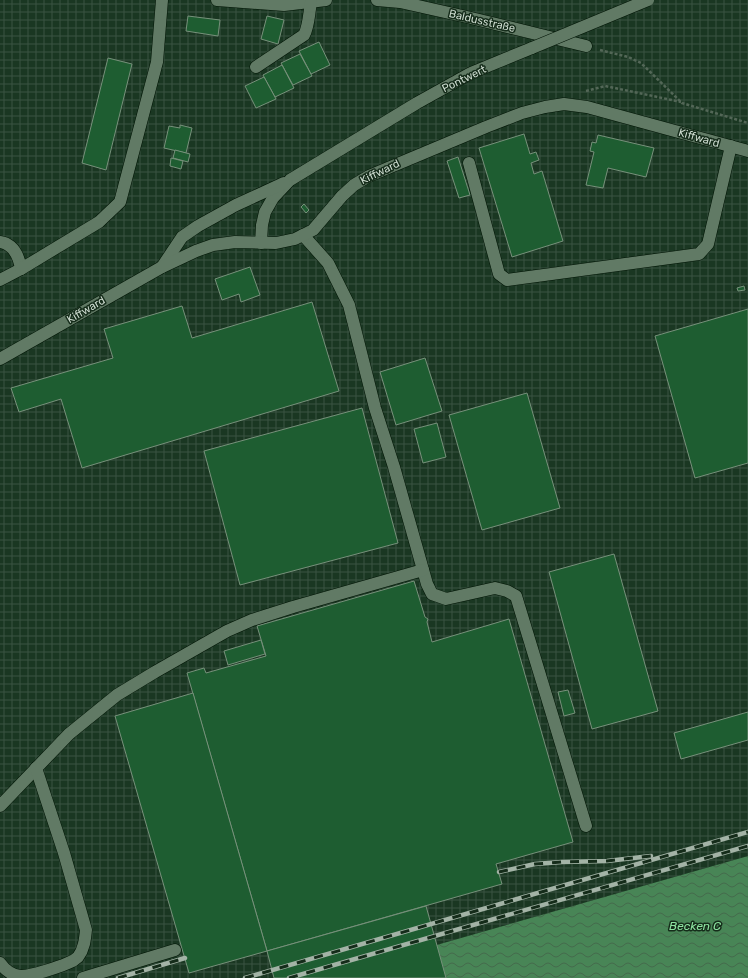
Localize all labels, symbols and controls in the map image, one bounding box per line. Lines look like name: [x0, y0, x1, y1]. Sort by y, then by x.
street label: Baldusstraße: [448, 7, 516, 35]
street label: Pontwert: [440, 62, 489, 95]
street label: Kiffward: [677, 126, 721, 150]
street label: Kiffward: [358, 157, 402, 187]
street label: Kiffward: [64, 294, 108, 326]
water label: Becken C: [669, 919, 722, 933]

